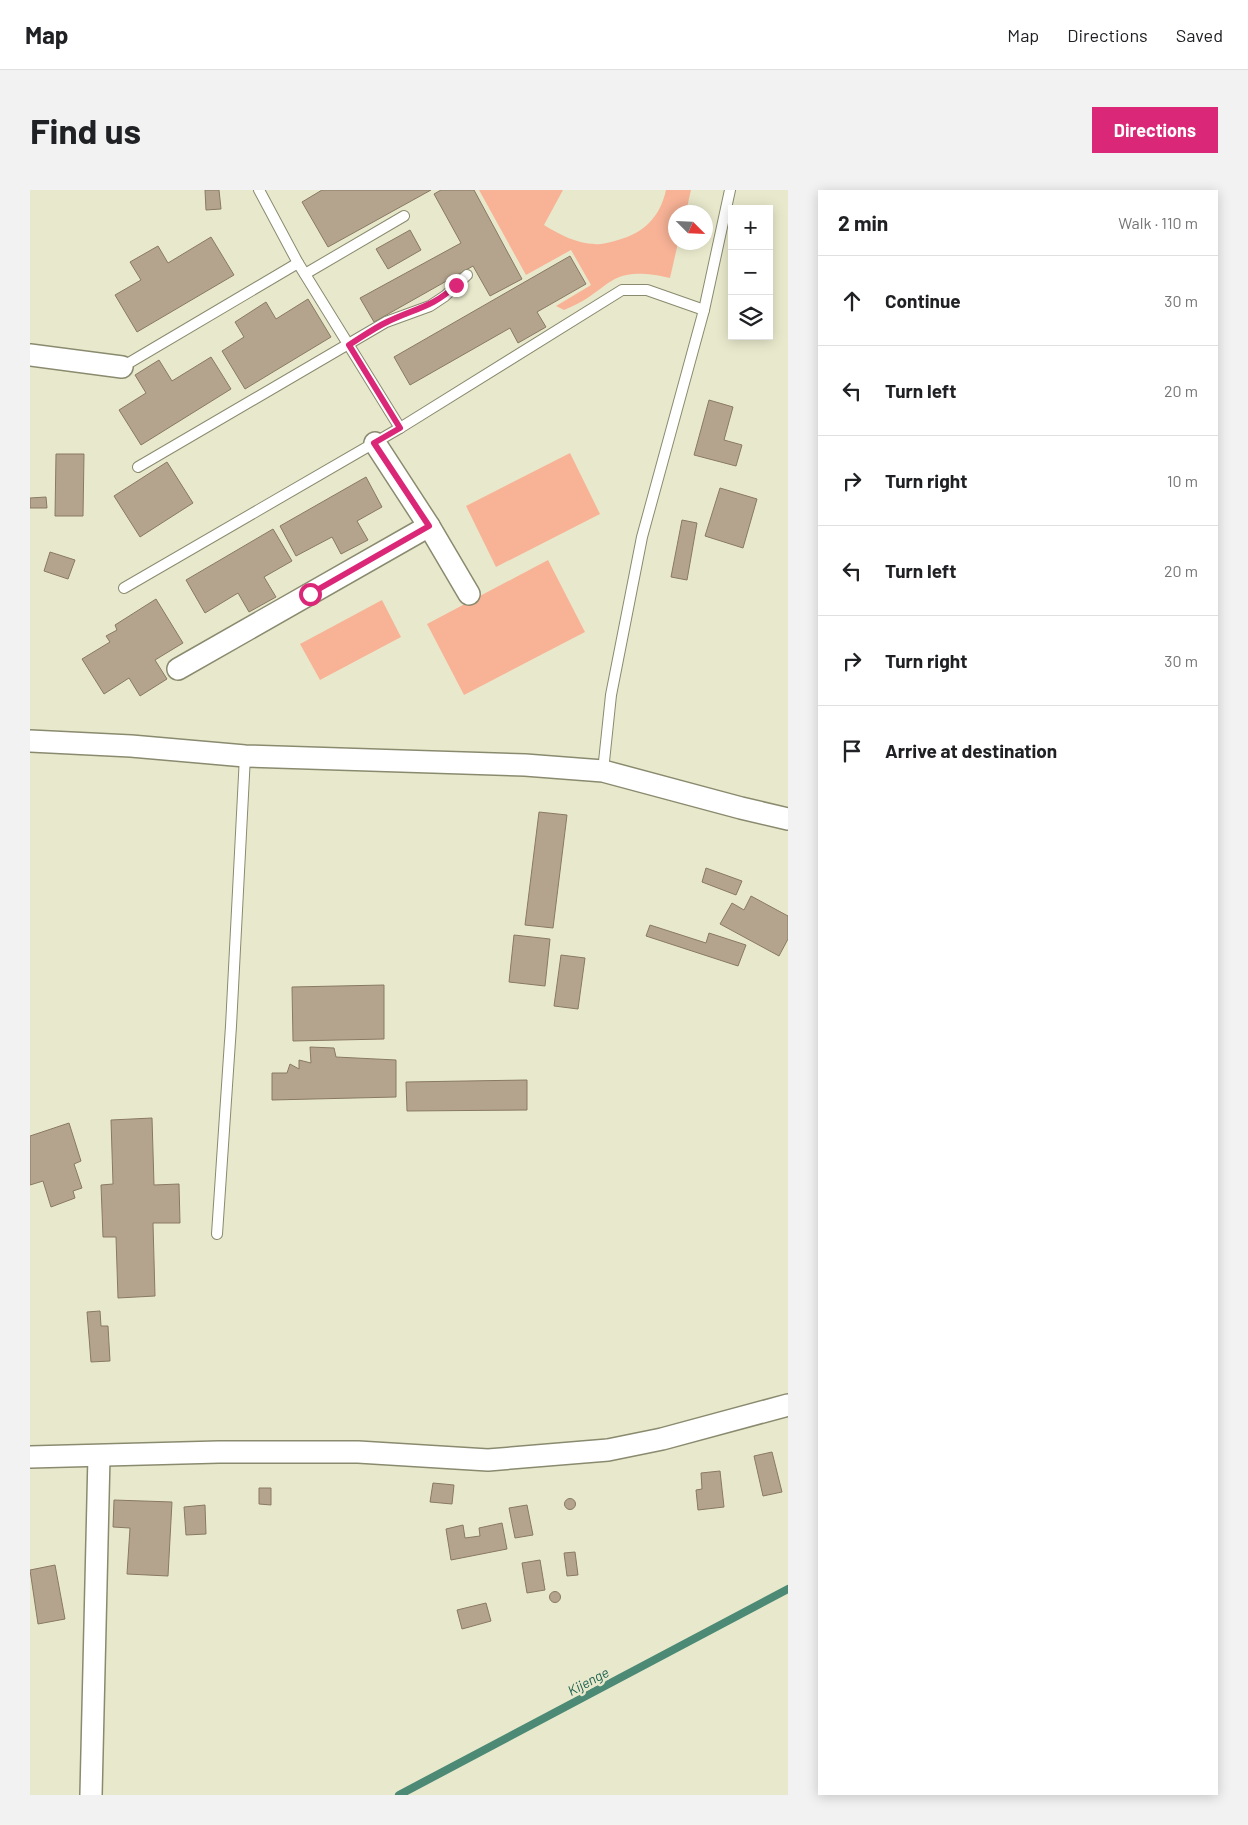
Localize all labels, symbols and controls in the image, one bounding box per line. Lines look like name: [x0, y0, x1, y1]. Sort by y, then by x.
text: Map: [25, 20, 68, 49]
text: Map: [1007, 24, 1039, 46]
text: Directions: [1067, 24, 1148, 46]
text: Saved: [1176, 24, 1223, 46]
button: Directions: [1092, 107, 1218, 153]
text: Find us: [30, 109, 141, 151]
north arrow: [668, 205, 713, 250]
map controls: [728, 205, 773, 340]
button: +: [728, 205, 773, 250]
text: 2 min: [838, 210, 888, 235]
text: Walk · 110 m: [1118, 213, 1198, 232]
button: −: [728, 250, 773, 295]
route end: [445, 274, 468, 297]
icon: ahead: [838, 287, 866, 315]
text: Continue: [885, 289, 961, 312]
text: 30 m: [1164, 291, 1198, 310]
button: layers: [728, 295, 773, 340]
icon: left: [838, 377, 866, 405]
text: Turn left: [885, 379, 956, 402]
text: 20 m: [1164, 381, 1198, 400]
icon: right: [838, 467, 866, 495]
text: Turn right: [885, 469, 967, 492]
text: 10 m: [1167, 471, 1198, 490]
icon: left: [838, 557, 866, 585]
text: Turn left: [885, 559, 956, 582]
text: 20 m: [1164, 561, 1198, 580]
route start: [299, 583, 322, 606]
icon: right: [838, 647, 866, 675]
text: Turn right: [885, 649, 967, 672]
text: 30 m: [1164, 651, 1198, 670]
icon: arrive: [838, 737, 866, 765]
text: Arrive at destination: [885, 739, 1057, 762]
water label: Kijenge: [565, 1663, 611, 1699]

